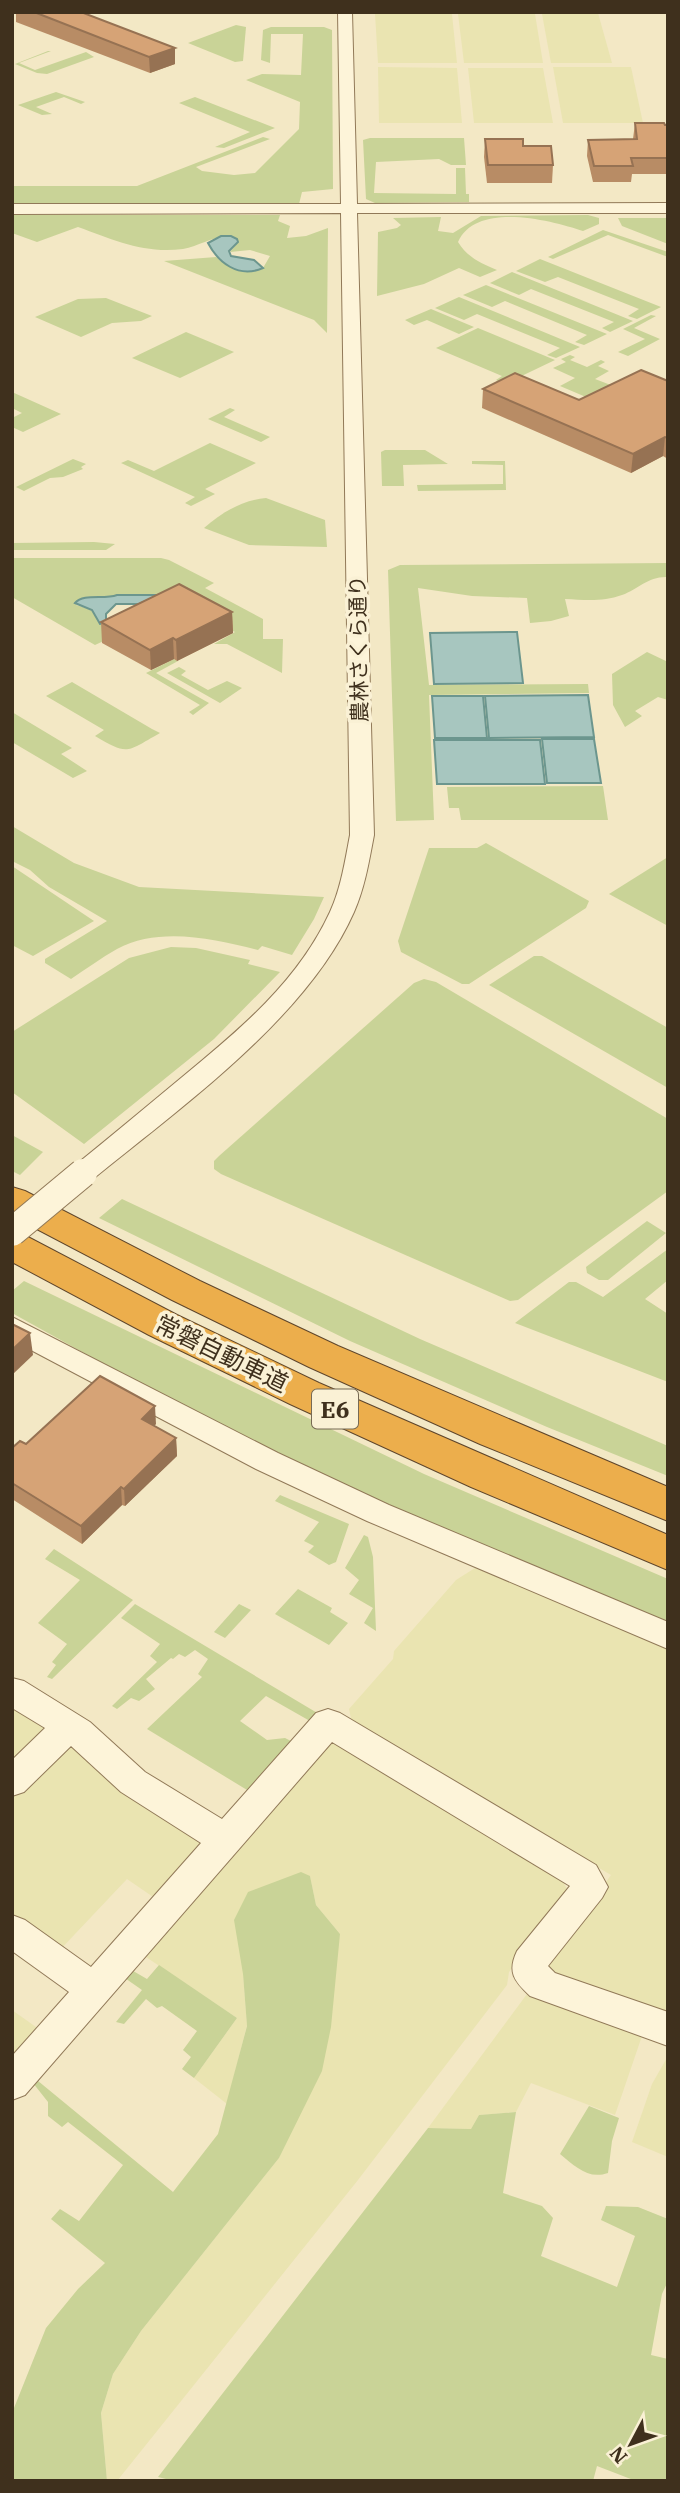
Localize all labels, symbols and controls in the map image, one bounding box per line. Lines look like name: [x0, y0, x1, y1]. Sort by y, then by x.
street label: 農林さくら通り: [343, 575, 373, 723]
street label: 常磐自動車道: [150, 1307, 294, 1399]
road number: E6: [312, 1390, 358, 1428]
north arrow: [596, 2409, 666, 2479]
text: N: [604, 2442, 632, 2469]

